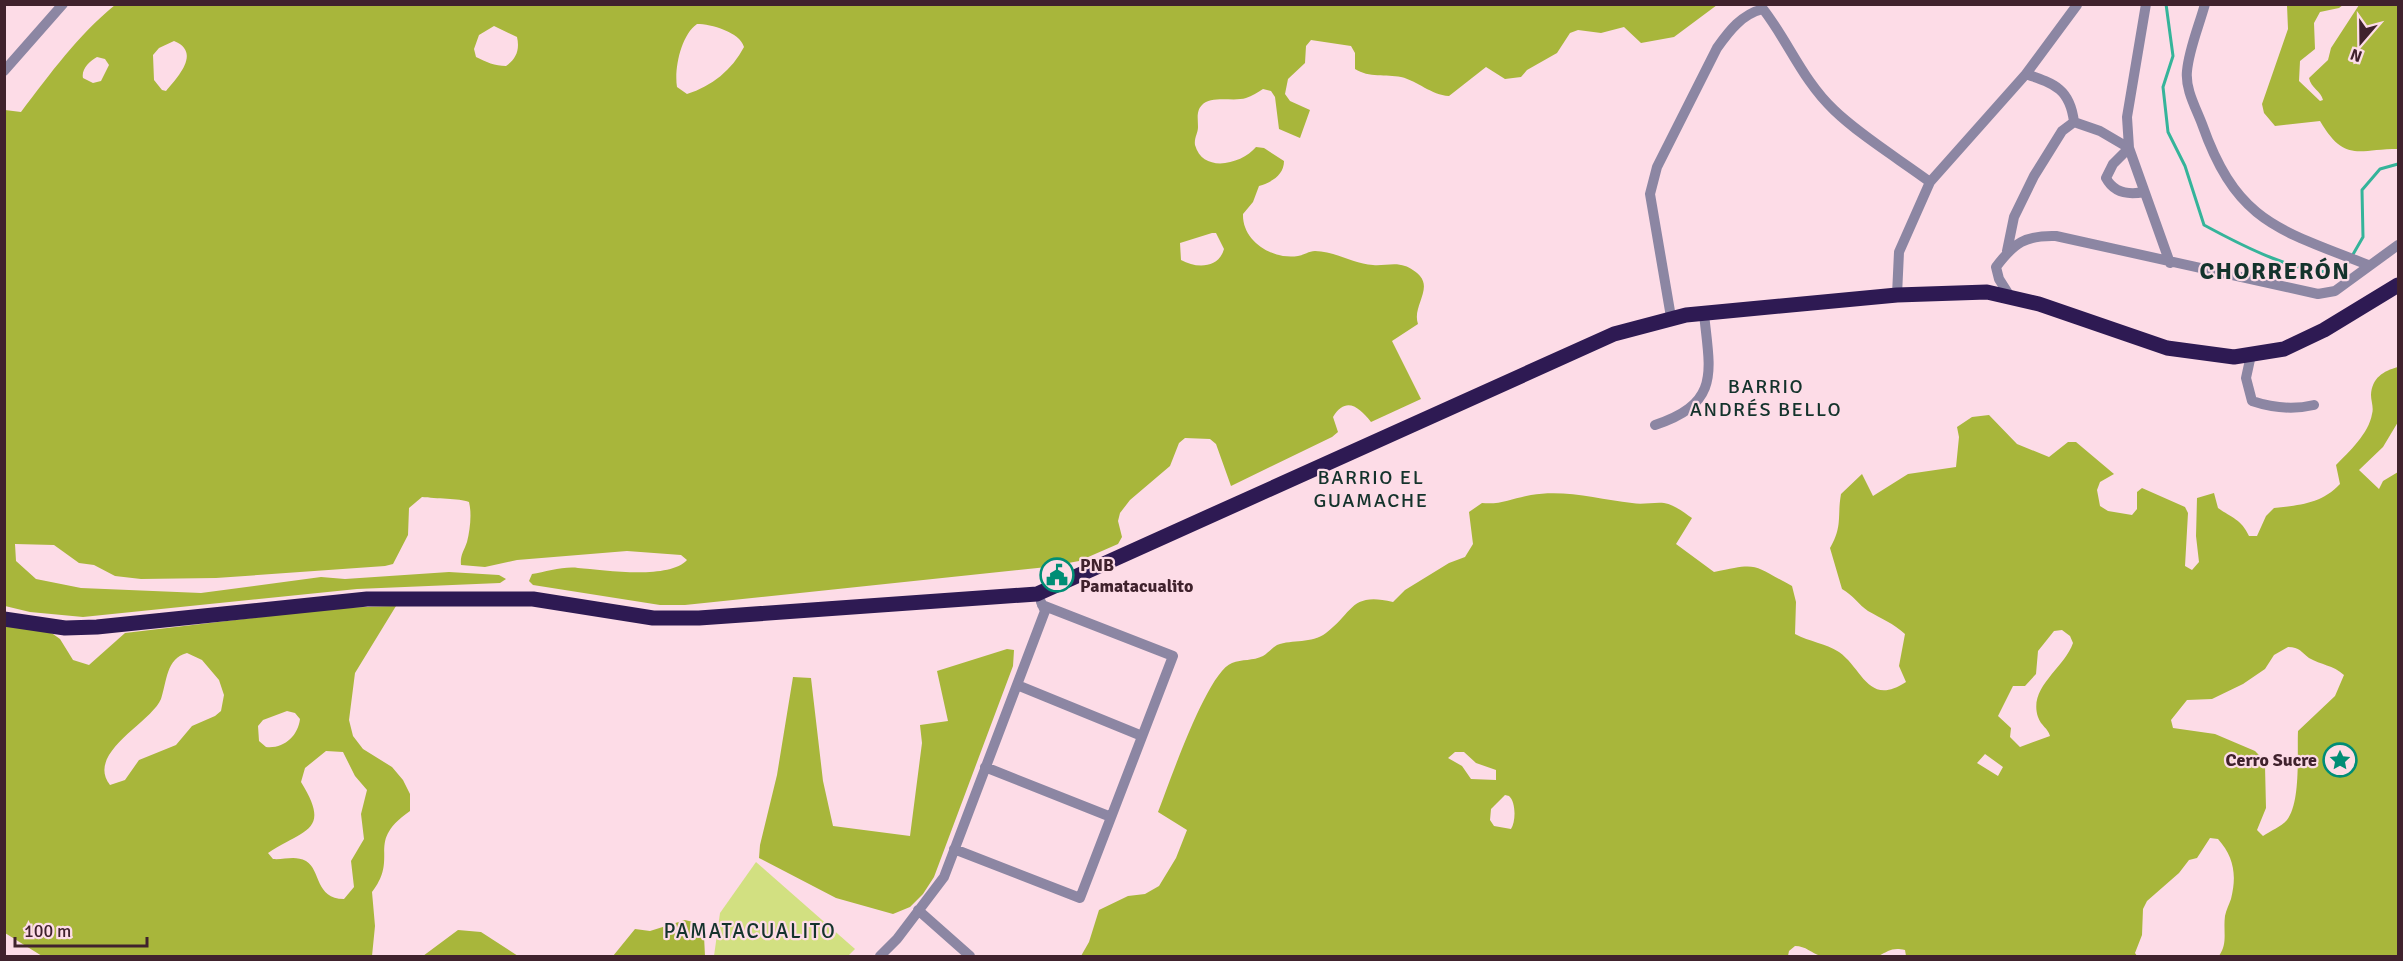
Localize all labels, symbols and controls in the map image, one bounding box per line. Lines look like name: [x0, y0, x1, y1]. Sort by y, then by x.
north arrow: [2331, 12, 2391, 72]
text: N: [2348, 44, 2365, 66]
district label: CHORRERÓN: [2200, 256, 2351, 286]
district label: BARRIO ANDRÉS BELLO: [1690, 374, 1842, 422]
district label: BARRIO EL GUAMACHE: [1313, 465, 1429, 513]
place label: PNB Pamatacualito: [1080, 554, 1193, 597]
public building icon: PNB Pamatacualito: [1039, 557, 1075, 593]
place icon: Cerro Sucre: [2322, 742, 2358, 778]
place label: Cerro Sucre: [2226, 749, 2317, 771]
scale bar: [15, 910, 147, 948]
district label: PAMATACUALITO: [664, 918, 836, 944]
text: 100 m: [24, 920, 71, 942]

